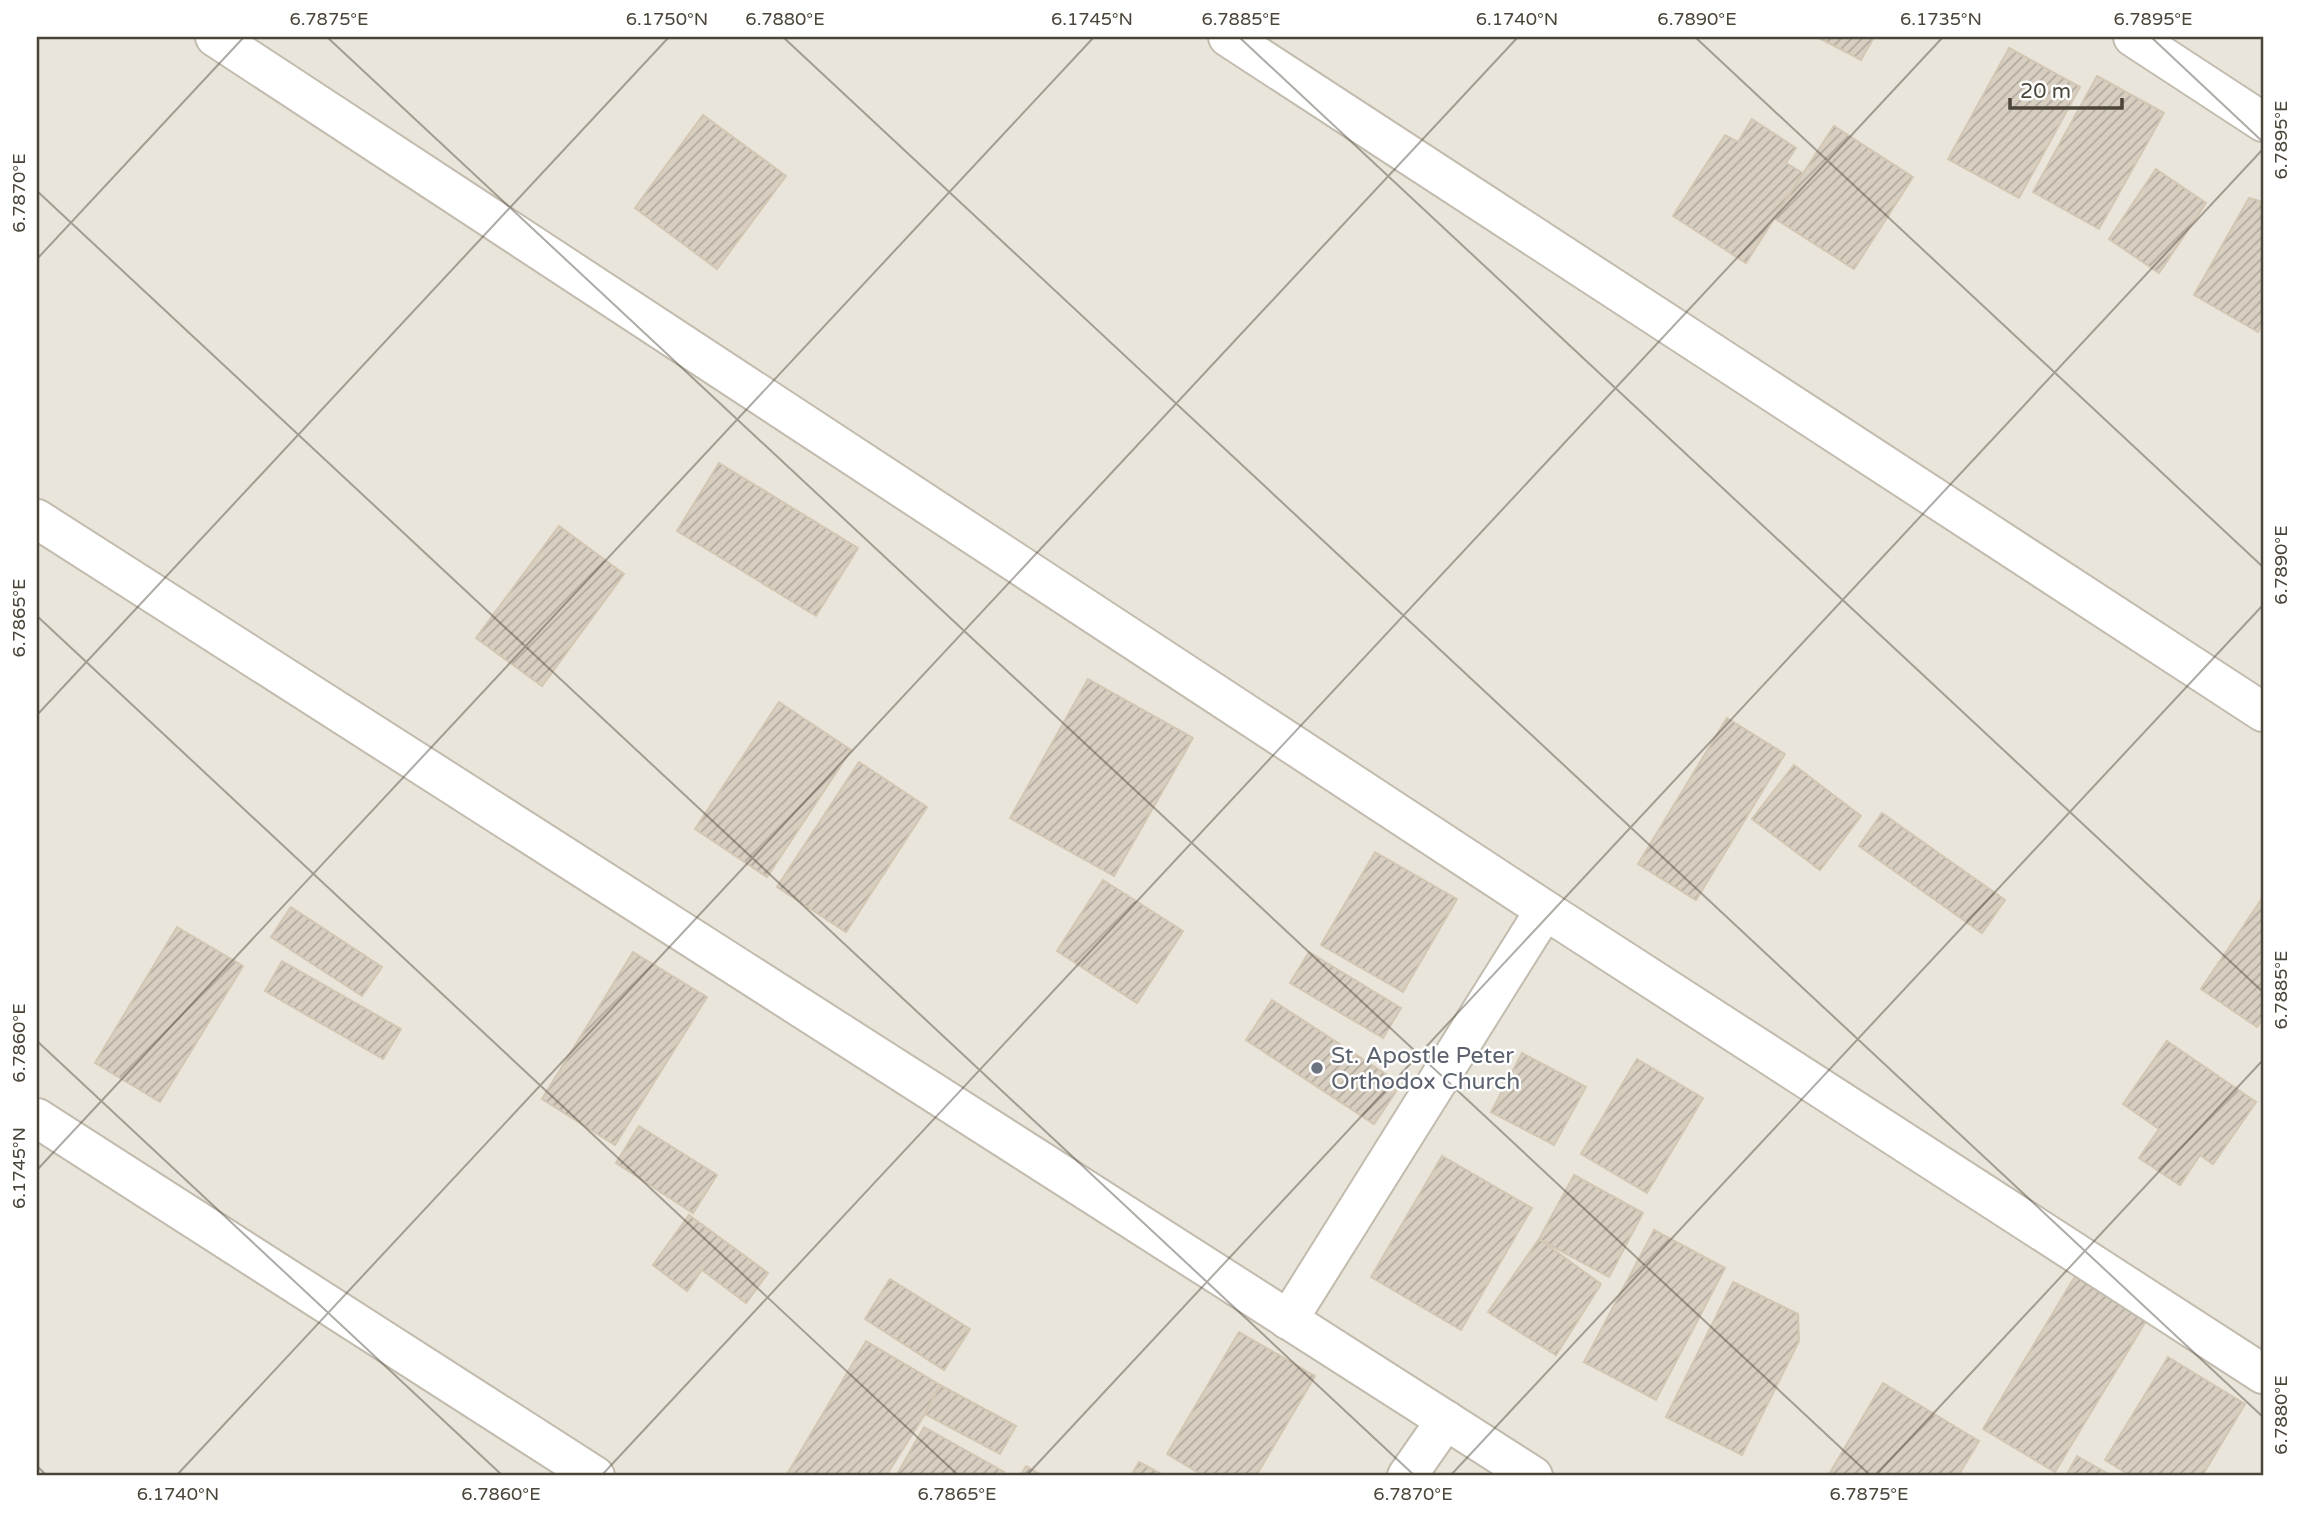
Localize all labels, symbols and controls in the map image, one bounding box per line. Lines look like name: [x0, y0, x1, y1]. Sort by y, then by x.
text: 6.7875°E: [290, 8, 368, 30]
text: 6.1750°N: [626, 8, 708, 30]
text: 6.7880°E: [745, 8, 825, 30]
text: 6.1745°N: [1051, 8, 1133, 30]
text: 6.7885°E: [1202, 8, 1280, 30]
text: 6.1740°N: [1476, 8, 1558, 30]
text: 6.7890°E: [1657, 8, 1737, 30]
text: 6.1735°N: [1900, 8, 1982, 30]
text: 6.7895°E: [2114, 8, 2192, 30]
scale bar: [2010, 66, 2122, 110]
text: 20 m: [2020, 79, 2071, 104]
text: 6.7895°E: [2270, 101, 2292, 179]
text: 6.7870°E: [8, 153, 30, 233]
text: 6.7890°E: [2270, 525, 2292, 605]
text: 6.7865°E: [8, 579, 30, 657]
text: 6.7885°E: [2270, 951, 2292, 1029]
text: 6.7860°E: [8, 1003, 30, 1083]
place label: St. Apostle Peter Orthodox Church: [1331, 1042, 1520, 1096]
marker: St. Apostle Peter Orthodox Church: [1309, 1060, 1325, 1076]
text: 6.1745°N: [8, 1127, 30, 1209]
text: 6.7880°E: [2270, 1375, 2292, 1455]
text: 6.1740°N: [137, 1483, 219, 1505]
text: 6.7860°E: [461, 1483, 541, 1505]
text: 6.7865°E: [918, 1483, 996, 1505]
text: 6.7870°E: [1373, 1483, 1453, 1505]
text: 6.7875°E: [1830, 1483, 1908, 1505]

